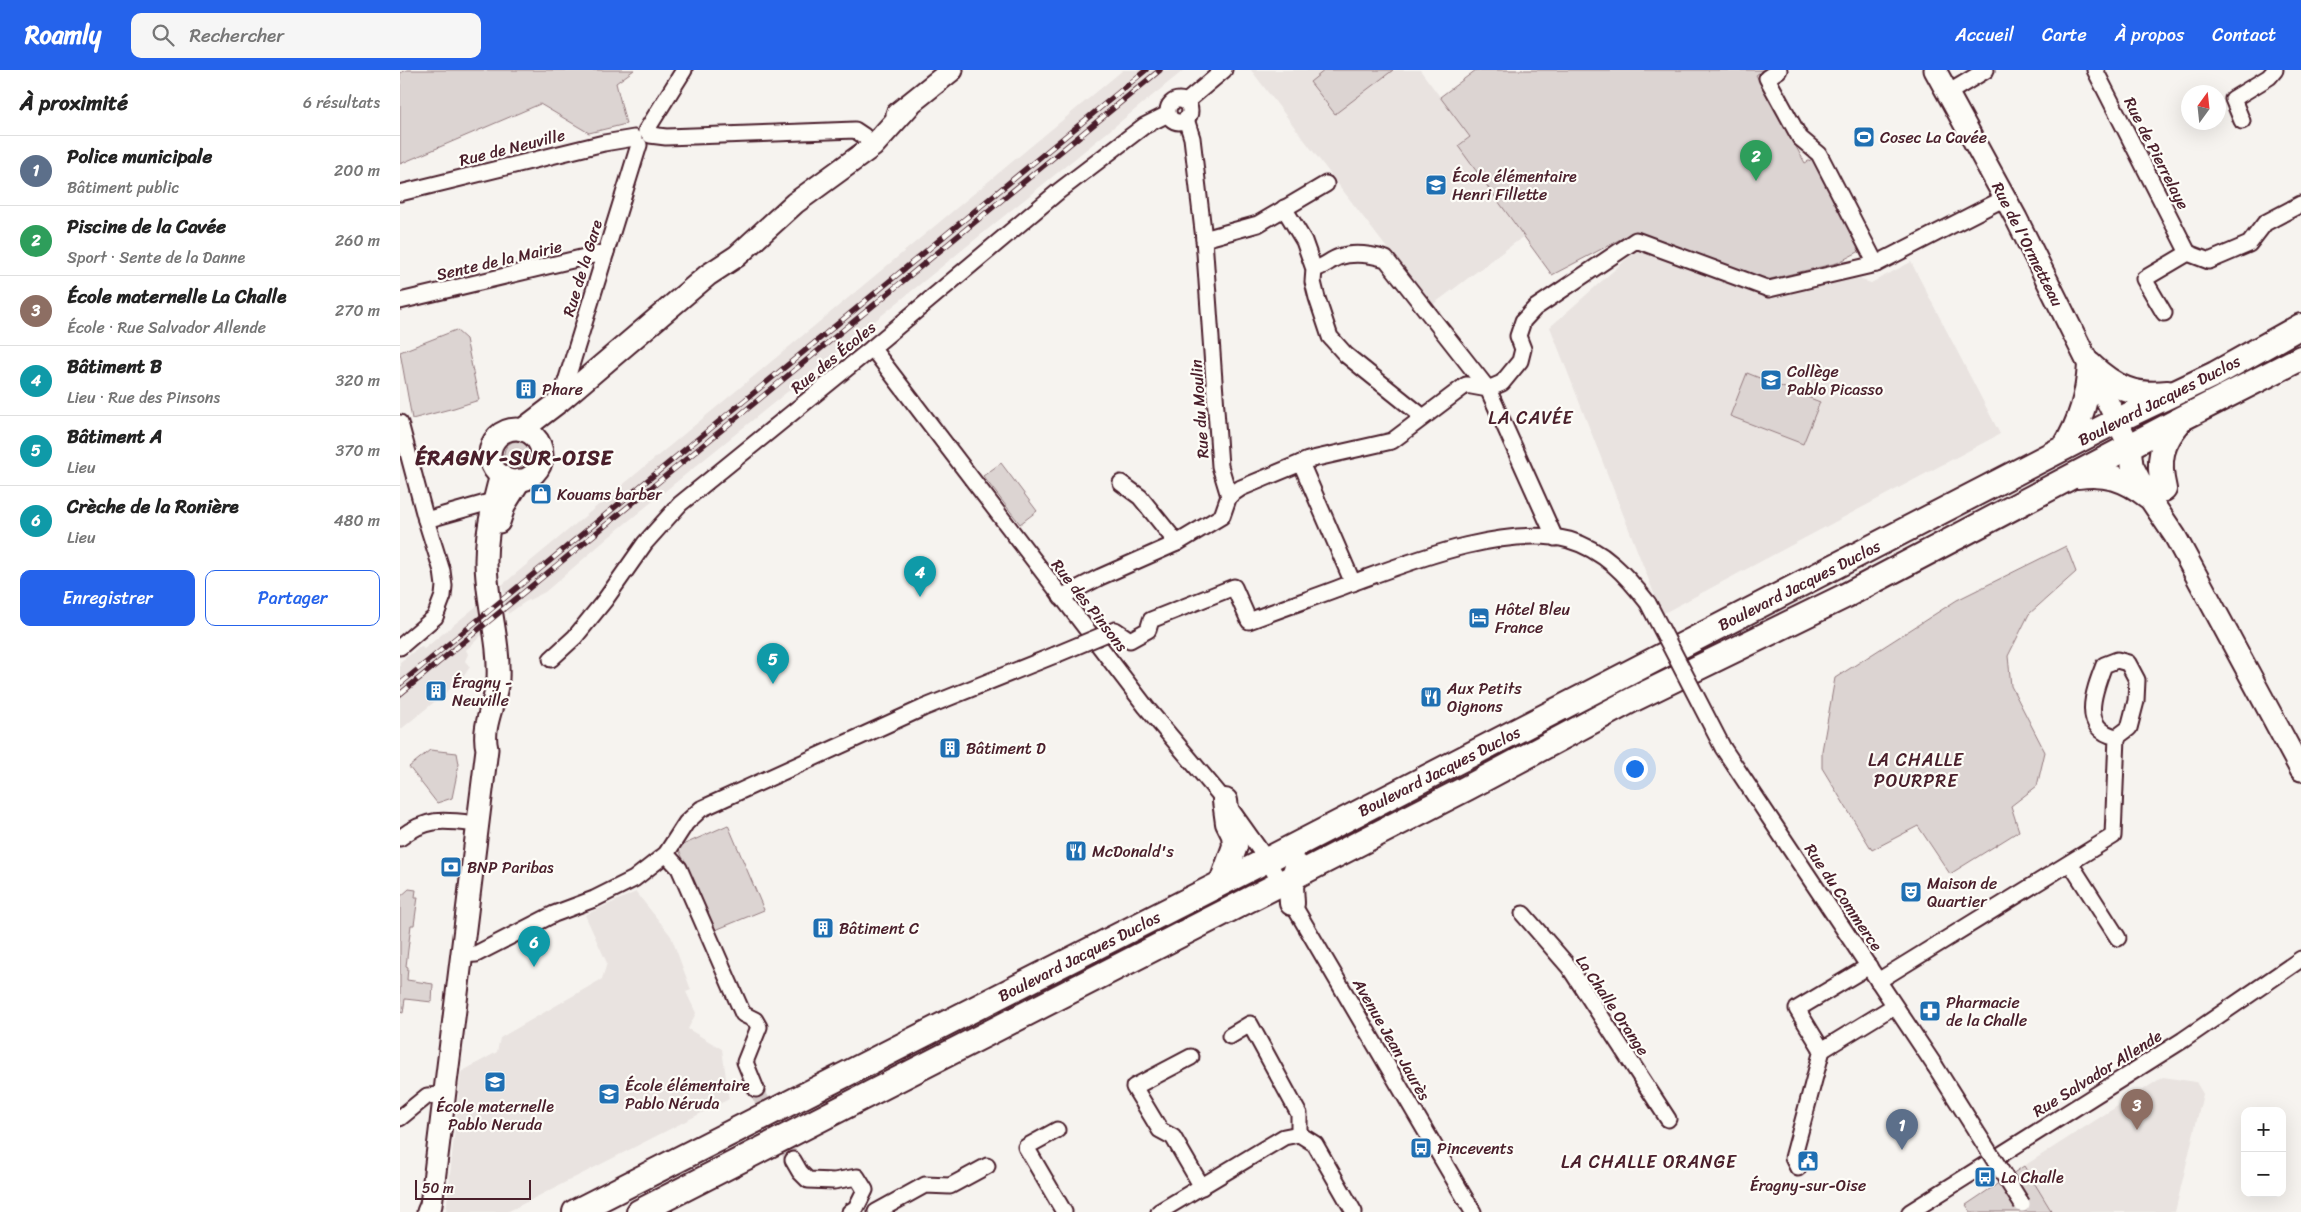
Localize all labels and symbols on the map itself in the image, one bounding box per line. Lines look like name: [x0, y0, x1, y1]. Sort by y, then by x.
north arrow: [2181, 85, 2226, 130]
street label: Rue de Pierrelaye: [2116, 92, 2197, 215]
street label: Rue de Neuville: [456, 120, 568, 175]
place label: Cosec La Cavée: [1880, 123, 1987, 152]
sports icon: Cosec La Cavée: [1852, 125, 1876, 149]
pin: 2: [1740, 140, 1772, 181]
place label: École élémentaire Henri Fillette: [1452, 162, 1577, 209]
school or university icon: École élémentaire Henri Fillette: [1424, 173, 1448, 197]
street label: Rue de l'Ormetteau: [1984, 177, 2072, 312]
street label: Rue de la Gare: [554, 216, 611, 320]
street label: Sente de la Mairie: [433, 232, 565, 289]
street label: Rue des Écoles: [784, 313, 883, 401]
street label: Boulevard Jacques Duclos: [2073, 347, 2246, 454]
place label: Collège Pablo Picasso: [1787, 357, 1883, 404]
street label: Rue du Moulin: [1182, 358, 1217, 459]
school or university icon: Collège Pablo Picasso: [1759, 368, 1783, 392]
place label: Phare: [542, 375, 583, 404]
building icon: Phare: [514, 377, 538, 401]
district label: LA CAVÉE: [1488, 402, 1574, 434]
district label: ÉRAGNY-SUR-OISE: [415, 439, 615, 477]
place label: Kouams barber: [557, 480, 663, 509]
shop icon: Kouams barber: [529, 482, 553, 506]
street label: Boulevard Jacques Duclos: [1713, 532, 1886, 639]
street label: Rue des Pinsons: [1044, 552, 1136, 659]
pin: 4: [904, 556, 936, 597]
place label: Hôtel Bleu France: [1495, 595, 1570, 642]
hotel icon: Hôtel Bleu France: [1467, 606, 1491, 630]
pin: 5: [757, 643, 789, 684]
place label: Éragny - Neuville: [452, 668, 512, 715]
place label: Aux Petits Oignons: [1446, 674, 1522, 721]
building icon: Éragny - Neuville: [424, 679, 448, 703]
restaurant icon: Aux Petits Oignons: [1419, 685, 1443, 709]
street label: Boulevard Jacques Duclos: [1353, 718, 1526, 825]
place label: Bâtiment D: [966, 734, 1046, 763]
building icon: Bâtiment D: [938, 736, 962, 760]
district label: LA CHALLE POURPRE: [1868, 744, 1964, 797]
your location: [1622, 756, 1648, 782]
place label: McDonald's: [1092, 837, 1174, 866]
street label: Rue du Commerce: [1797, 837, 1891, 957]
restaurant icon: McDonald's: [1064, 839, 1088, 863]
place label: BNP Paribas: [467, 853, 554, 882]
bank icon: BNP Paribas: [439, 855, 463, 879]
place label: Maison de Quartier: [1927, 869, 1997, 916]
theatre icon: Maison de Quartier: [1899, 880, 1923, 904]
street label: Boulevard Jacques Duclos: [993, 903, 1166, 1010]
place label: Bâtiment C: [839, 914, 919, 943]
building icon: Bâtiment C: [811, 916, 835, 940]
pin: 6: [518, 926, 550, 967]
street label: La Challe Orange: [1568, 949, 1657, 1062]
street label: Avenue Jean Jaurès: [1344, 972, 1439, 1106]
place label: Pharmacie de la Challe: [1946, 988, 2027, 1035]
pharmacy icon: Pharmacie de la Challe: [1918, 999, 1942, 1023]
street label: Rue Salvador Allende: [2027, 1022, 2168, 1125]
school or university icon: École maternelle Pablo Neruda: [483, 1070, 507, 1094]
place label: École élémentaire Pablo Néruda: [625, 1071, 750, 1118]
school or university icon: École élémentaire Pablo Néruda: [597, 1082, 621, 1106]
pin: 3: [2121, 1089, 2153, 1130]
place label: École maternelle Pablo Neruda: [436, 1092, 554, 1139]
pin: 1: [1886, 1109, 1918, 1150]
place label: Pincevents: [1437, 1134, 1514, 1163]
bus stop icon: Pincevents: [1409, 1136, 1433, 1160]
district label: LA CHALLE ORANGE: [1561, 1146, 1737, 1178]
public building icon: Éragny-sur-Oise: [1796, 1149, 1820, 1173]
place label: La Challe: [2001, 1163, 2064, 1192]
bus stop icon: La Challe: [1973, 1165, 1997, 1189]
place label: Éragny-sur-Oise: [1750, 1171, 1866, 1200]
scale bar: [415, 1177, 531, 1200]

